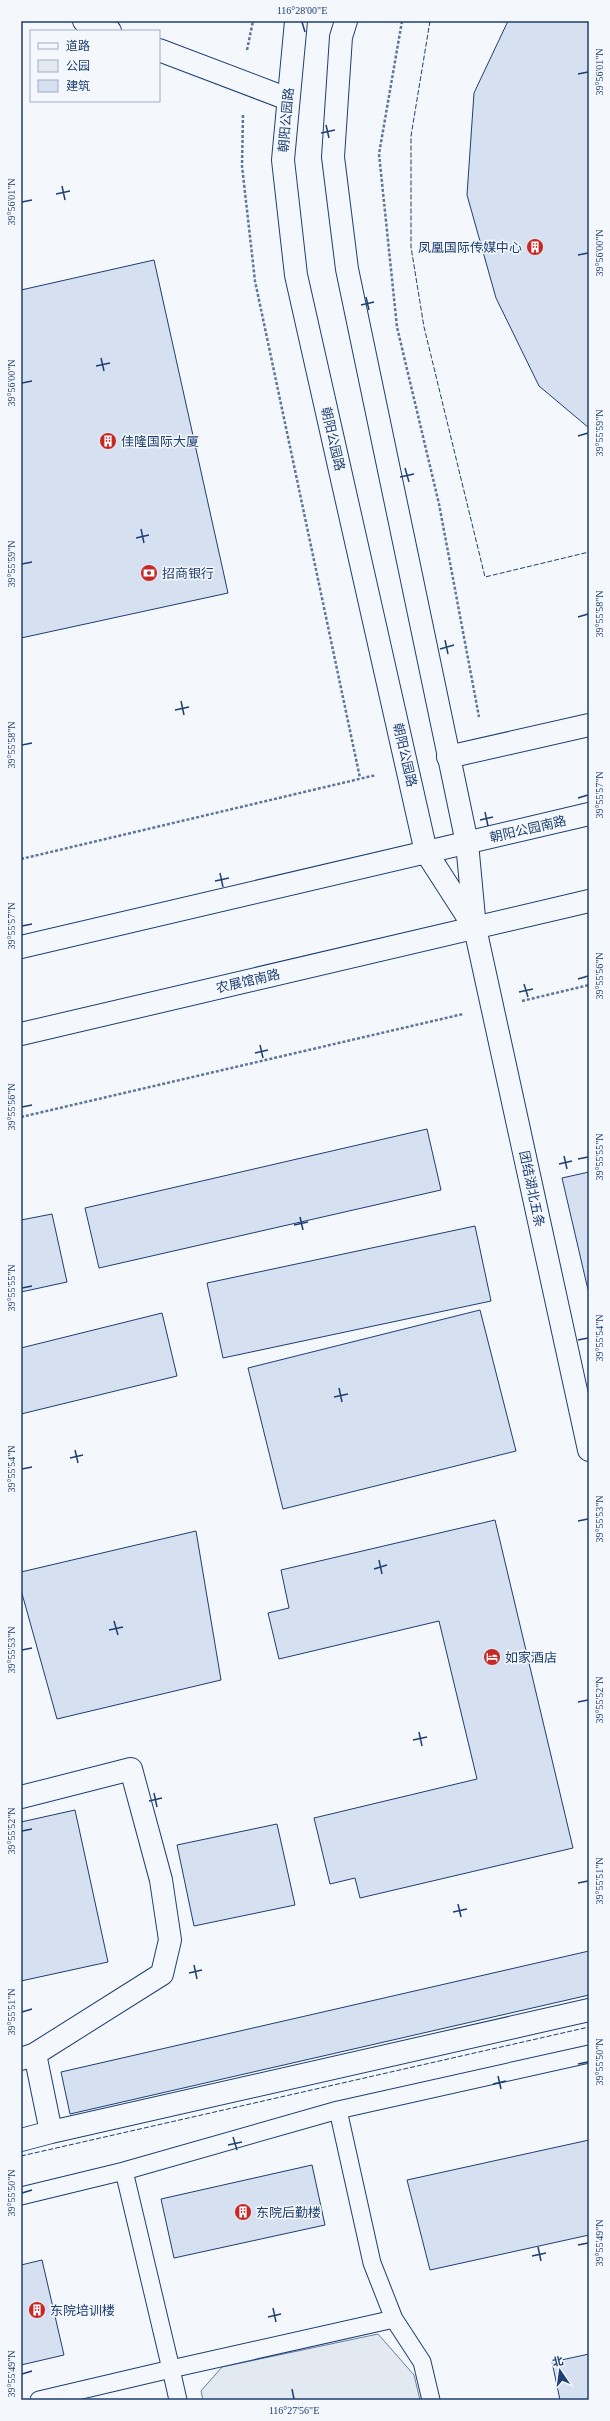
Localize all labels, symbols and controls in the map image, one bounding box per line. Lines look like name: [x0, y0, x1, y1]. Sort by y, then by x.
text: 116°28'00"E: [277, 5, 327, 16]
legend: [30, 30, 160, 102]
text: 道路: [66, 39, 90, 53]
text: 39°56'01"N: [594, 48, 605, 96]
text: 公园: [66, 59, 90, 73]
text: 建筑: [66, 79, 90, 93]
street label: 朝阳公园路: [276, 87, 296, 153]
text: 39°56'01"N: [6, 178, 17, 226]
text: 39°56'00"N: [594, 229, 605, 277]
building icon: 凤凰国际传媒中心: [525, 237, 545, 257]
place label: 凤凰国际传媒中心: [418, 240, 522, 255]
text: 39°56'00"N: [6, 359, 17, 407]
street label: 朝阳公园路: [318, 406, 348, 472]
text: 39°55'59"N: [594, 409, 605, 457]
building icon: 佳隆国际大厦: [98, 431, 118, 451]
place label: 佳隆国际大厦: [121, 434, 199, 449]
text: 39°55'59"N: [6, 540, 17, 588]
bank icon: 招商银行: [139, 563, 159, 583]
place label: 招商银行: [162, 566, 214, 581]
text: 39°55'58"N: [594, 590, 605, 638]
text: 39°55'58"N: [6, 721, 17, 769]
street label: 朝阳公园路: [390, 722, 420, 788]
text: 39°55'57"N: [594, 771, 605, 819]
street label: 朝阳公园南路: [488, 813, 568, 845]
text: 39°55'57"N: [6, 902, 17, 950]
text: 39°55'56"N: [594, 952, 605, 1000]
street label: 农展馆南路: [215, 966, 281, 996]
text: 39°55'56"N: [6, 1083, 17, 1131]
text: 39°55'55"N: [594, 1133, 605, 1181]
street label: 团结湖北五条: [517, 1149, 547, 1229]
text: 39°55'55"N: [6, 1264, 17, 1312]
text: 39°55'54"N: [594, 1314, 605, 1362]
text: 39°55'54"N: [6, 1445, 17, 1493]
text: 39°55'53"N: [594, 1495, 605, 1543]
text: 39°55'53"N: [6, 1626, 17, 1674]
hotel icon: 如家酒店: [482, 1647, 502, 1667]
place label: 如家酒店: [505, 1650, 557, 1665]
text: 39°55'52"N: [594, 1676, 605, 1724]
text: 39°55'52"N: [6, 1807, 17, 1855]
text: 39°55'51"N: [594, 1857, 605, 1905]
text: 39°55'51"N: [6, 1988, 17, 2036]
text: 39°55'50"N: [594, 2038, 605, 2086]
text: 39°55'50"N: [6, 2169, 17, 2217]
building icon: 东院后勤楼: [233, 2202, 253, 2222]
place label: 东院后勤楼: [256, 2205, 321, 2220]
text: 39°55'49"N: [594, 2219, 605, 2267]
building icon: 东院培训楼: [27, 2300, 47, 2320]
place label: 东院培训楼: [50, 2303, 115, 2318]
text: 39°55'49"N: [6, 2350, 17, 2398]
north arrow: [540, 2351, 580, 2391]
text: 北: [551, 2354, 564, 2368]
text: 116°27'56"E: [269, 2405, 319, 2416]

